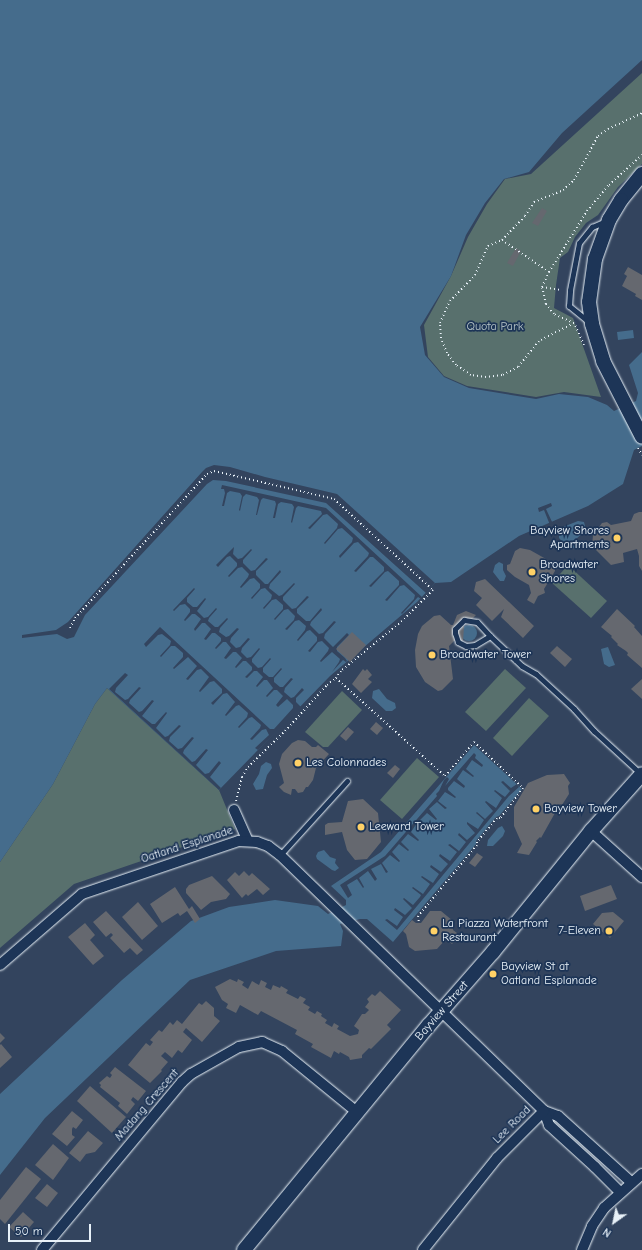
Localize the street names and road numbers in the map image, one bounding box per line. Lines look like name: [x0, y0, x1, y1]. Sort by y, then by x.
street label: Oatland Esplanade: [139, 823, 235, 867]
street label: Bayview Street: [412, 978, 472, 1044]
street label: Madang Crescent: [112, 1066, 182, 1144]
street label: Lee Road: [490, 1103, 534, 1147]

